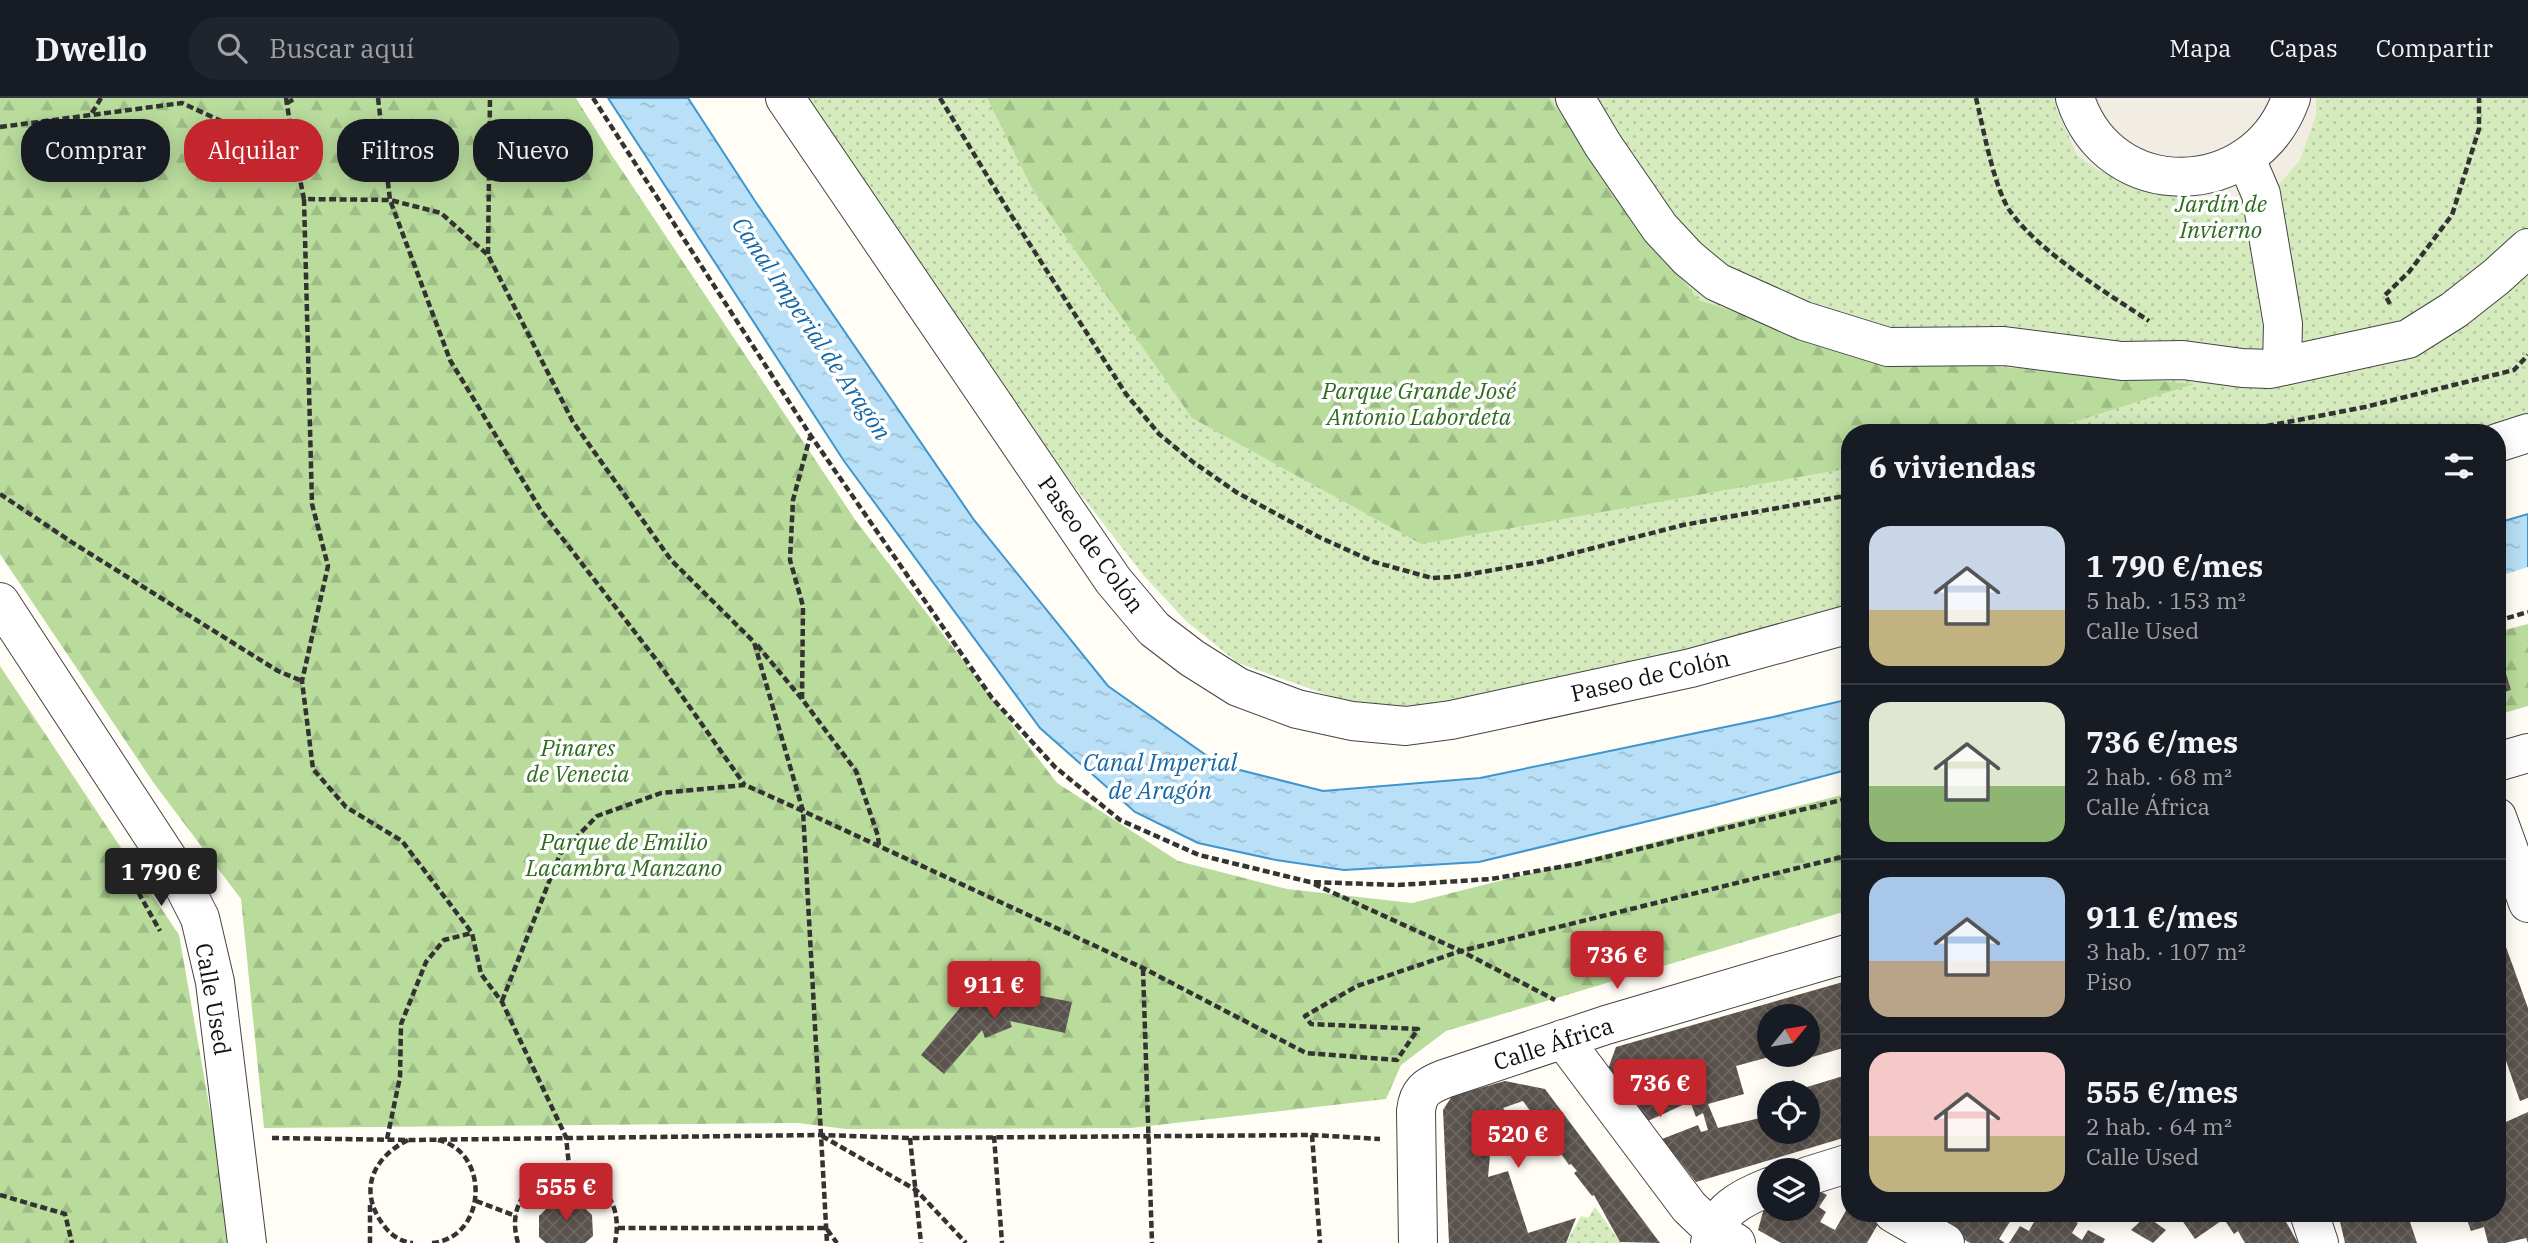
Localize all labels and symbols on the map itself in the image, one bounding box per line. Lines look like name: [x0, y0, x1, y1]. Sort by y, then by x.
park label: Jardín de Invierno: [2174, 188, 2267, 244]
water label: Canal Imperial de Aragón: [725, 210, 899, 446]
park label: Parque Grande José Antonio Labordeta: [1321, 375, 1517, 431]
street label: Paseo de Colón: [1032, 470, 1152, 618]
street label: Paseo de Colón: [1568, 642, 1732, 708]
park label: Pinares de Venecia: [526, 732, 630, 788]
water label: Canal Imperial de Aragón: [1083, 746, 1238, 806]
park label: Parque de Emilio Lacambra Manzano: [525, 826, 722, 882]
pin: 1 790 €: [96, 848, 226, 908]
pin: 736 €: [1568, 932, 1666, 991]
street label: Calle Used: [189, 941, 239, 1057]
pin: 911 €: [945, 962, 1043, 1021]
north arrow: [1757, 1004, 1820, 1068]
street label: Calle África: [1489, 1010, 1617, 1076]
pin: 736 €: [1611, 1060, 1709, 1119]
pin: 520 €: [1469, 1110, 1567, 1170]
pin: 555 €: [517, 1164, 615, 1223]

